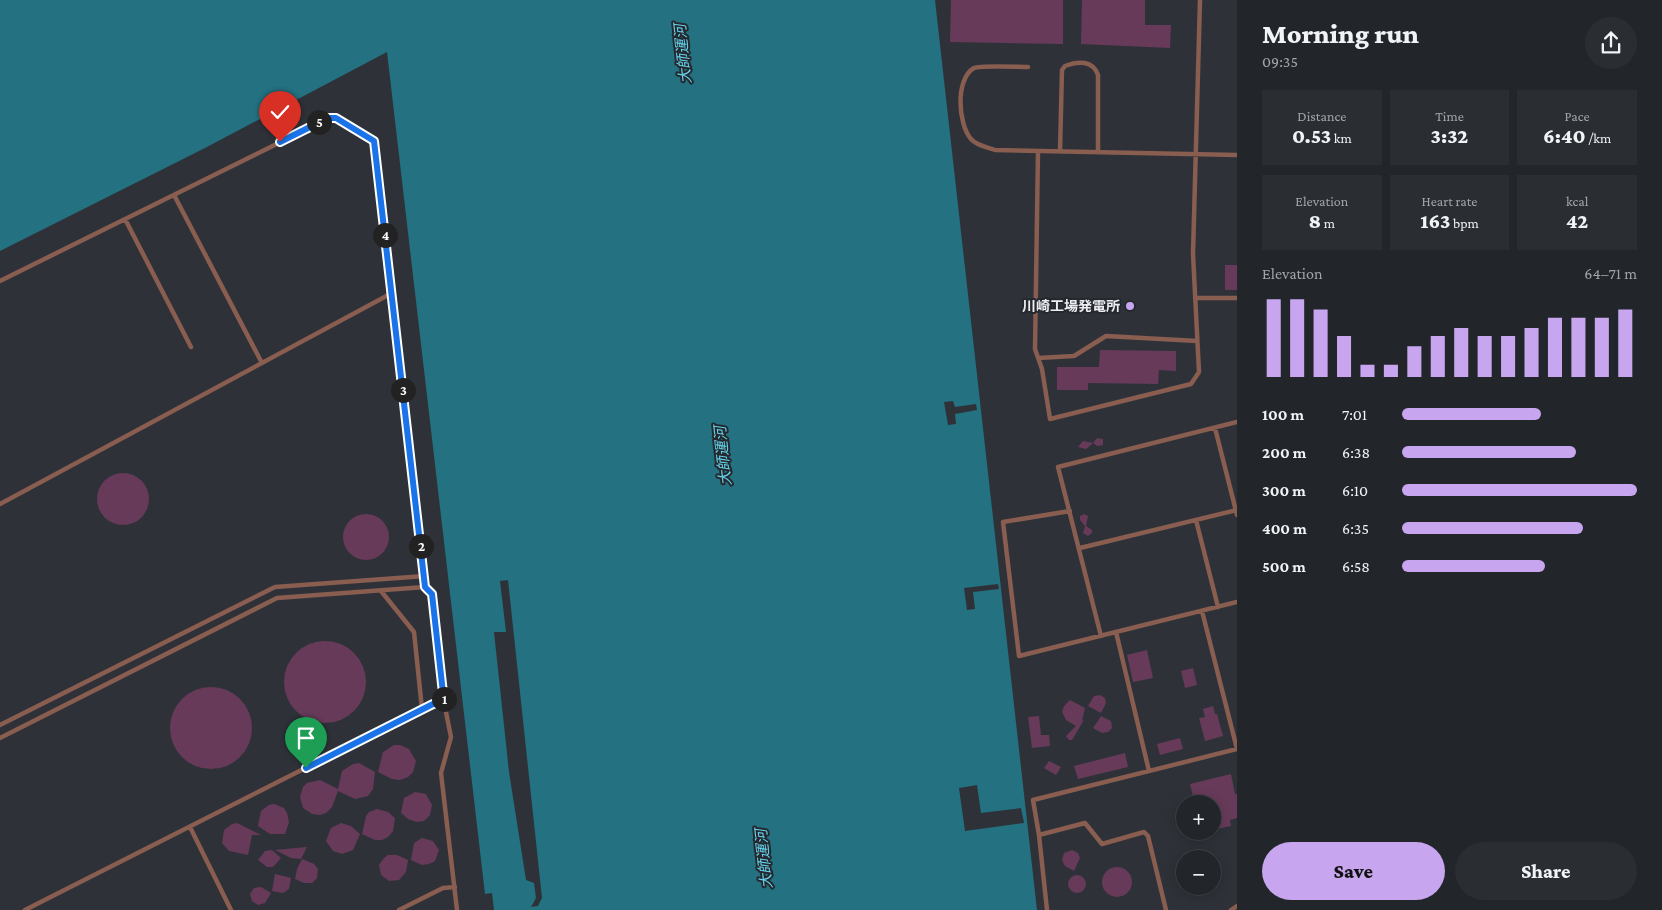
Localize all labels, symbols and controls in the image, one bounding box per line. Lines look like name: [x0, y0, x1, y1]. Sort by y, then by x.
button: share: [1585, 17, 1637, 69]
text: Morning run: [1262, 18, 1419, 49]
water label: 大師運河: [672, 20, 694, 85]
text: 09:35: [1262, 53, 1298, 70]
pin: [259, 91, 301, 142]
icon: check: [266, 98, 294, 126]
text: Distance: [1297, 108, 1346, 124]
text: Time: [1435, 108, 1464, 124]
text: Pace: [1565, 108, 1590, 124]
pin: 5: [306, 110, 332, 134]
text: 5: [316, 114, 323, 130]
text: 0.53: [1292, 124, 1331, 148]
text: 3:32: [1431, 124, 1468, 148]
text: 6:40: [1543, 124, 1586, 148]
text: km: [1331, 130, 1352, 146]
text: /km: [1586, 130, 1611, 146]
text: Elevation: [1295, 193, 1348, 209]
text: Heart rate: [1422, 193, 1477, 209]
text: kcal: [1566, 193, 1588, 209]
text: 8: [1309, 209, 1321, 233]
text: 163: [1420, 209, 1450, 233]
text: 42: [1566, 209, 1588, 233]
text: m: [1321, 215, 1335, 231]
text: bpm: [1450, 215, 1479, 231]
pin: 4: [372, 222, 398, 248]
text: 4: [382, 227, 389, 243]
text: Elevation: [1262, 265, 1323, 282]
text: 64–71 m: [1584, 265, 1637, 282]
place label: 川崎工場発電所: [1022, 298, 1120, 314]
marker: 川崎工場発電所: [1124, 300, 1136, 312]
pin: 3: [390, 378, 416, 402]
text: 3: [400, 382, 407, 398]
text: 100 m: [1262, 406, 1304, 423]
text: 7:01: [1342, 406, 1367, 423]
water label: 大師運河: [712, 422, 734, 487]
text: 200 m: [1262, 444, 1306, 461]
text: 6:38: [1342, 444, 1370, 461]
text: 300 m: [1262, 482, 1306, 499]
text: 6:10: [1342, 482, 1368, 499]
text: 400 m: [1262, 520, 1307, 537]
text: 6:35: [1342, 520, 1369, 537]
pin: 2: [408, 534, 434, 558]
text: 2: [418, 538, 425, 554]
text: 500 m: [1262, 558, 1306, 575]
text: 6:58: [1342, 558, 1370, 575]
pin: 1: [432, 686, 456, 712]
text: 1: [442, 691, 447, 707]
pin: [285, 717, 327, 768]
icon: arrive: [292, 724, 320, 752]
map controls: [1176, 795, 1221, 895]
button: +: [1176, 795, 1221, 840]
water label: 大師運河: [753, 825, 775, 890]
button: Save: [1262, 842, 1445, 900]
button: Share: [1455, 842, 1637, 900]
button: −: [1176, 850, 1221, 895]

